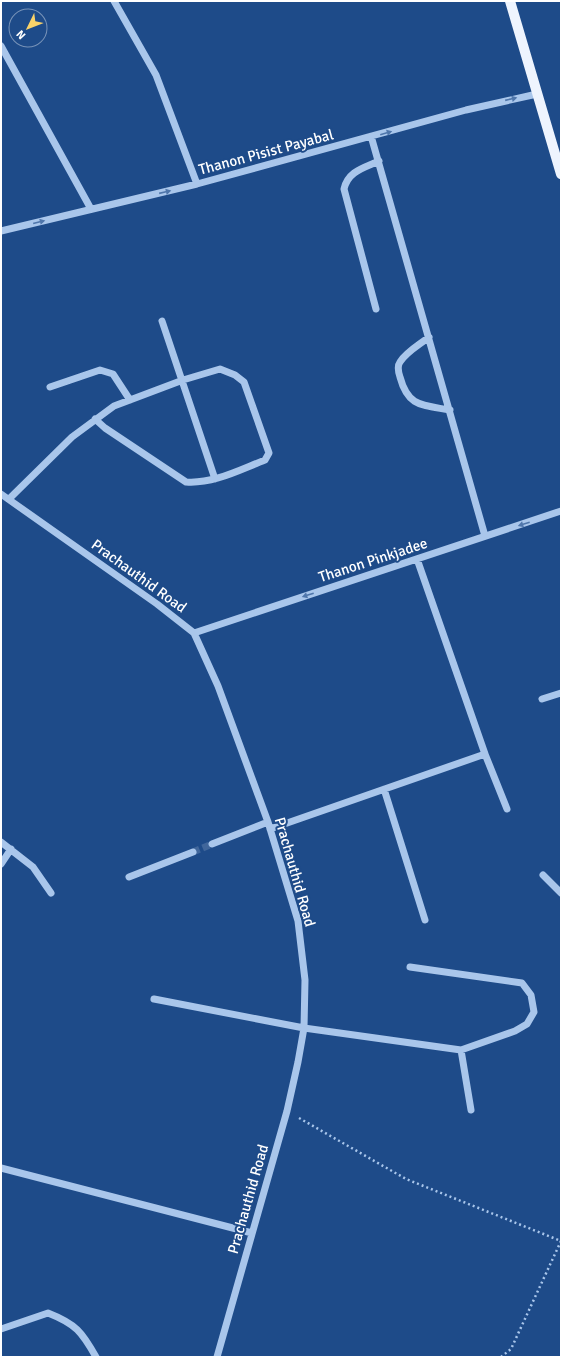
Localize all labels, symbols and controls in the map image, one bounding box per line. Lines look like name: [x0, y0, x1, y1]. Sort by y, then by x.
north arrow: [8, 8, 48, 48]
text: N: [14, 27, 28, 42]
one-way arrow: [505, 96, 517, 102]
street label: Thanon Pisist Payabal: [197, 125, 335, 179]
one-way arrow: [379, 129, 392, 135]
one-way arrow: [159, 188, 172, 194]
one-way arrow: [33, 218, 45, 224]
one-way arrow: [518, 521, 530, 527]
street label: Thanon Pinkjadee: [316, 534, 430, 586]
street label: Prachauthid Road: [88, 535, 190, 617]
one-way arrow: [301, 593, 313, 599]
street label: Prachauthid Road: [271, 815, 319, 929]
street label: Prachauthid Road: [224, 1142, 272, 1256]

